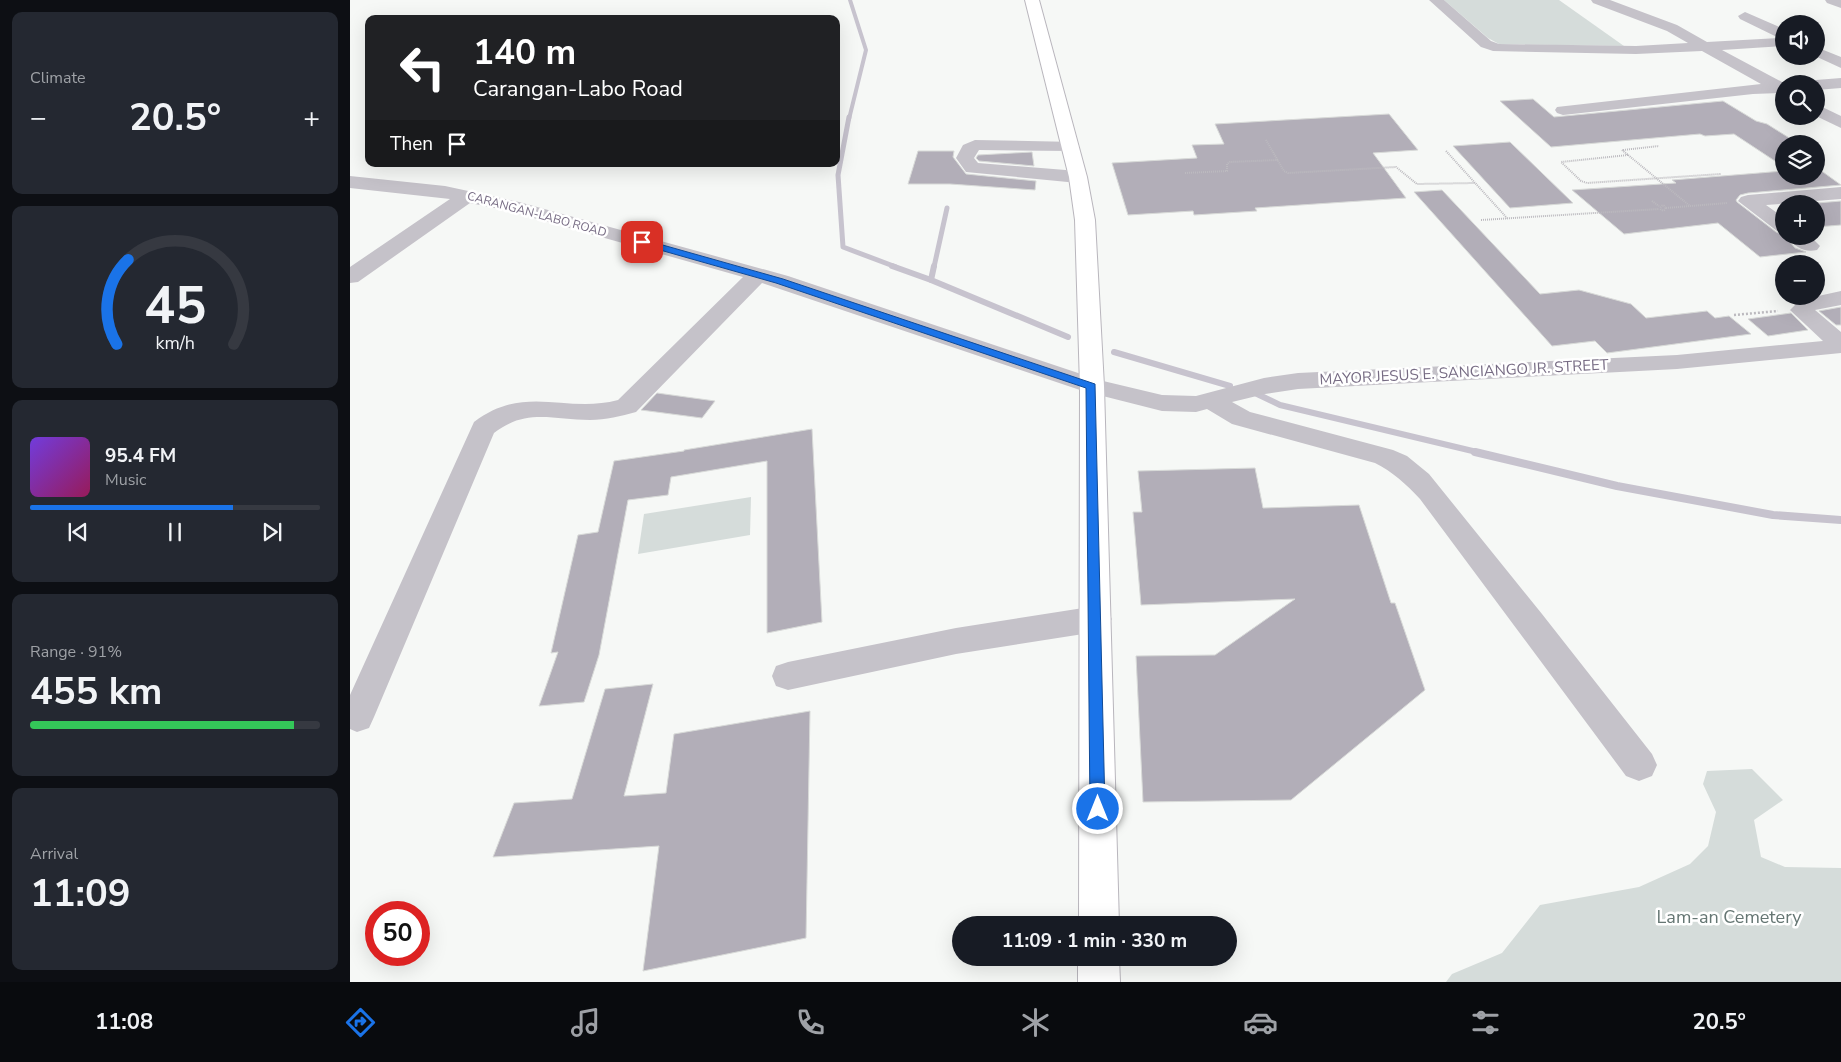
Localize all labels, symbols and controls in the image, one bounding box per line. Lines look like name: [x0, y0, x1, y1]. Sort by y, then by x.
map controls: [1775, 15, 1825, 305]
button: sound: [1775, 15, 1825, 65]
text: 140 m: [473, 29, 576, 76]
icon: left: [390, 35, 455, 100]
text: Climate: [30, 67, 85, 89]
text: Carangan-Labo Road: [473, 74, 683, 104]
button: search: [1775, 75, 1825, 125]
text: 20.5°: [129, 92, 221, 143]
text: −: [30, 99, 47, 137]
text: +: [303, 99, 320, 137]
icon: arrive: [443, 130, 471, 158]
text: Then: [390, 131, 433, 157]
button: layers: [1775, 135, 1825, 185]
street label: CARANGAN-LABO ROAD: [466, 188, 609, 240]
button: +: [1775, 195, 1825, 245]
pin: [621, 221, 663, 263]
icon: arrive: [628, 228, 656, 256]
button: −: [1775, 255, 1825, 305]
text: 45: [144, 270, 206, 341]
text: km/h: [155, 331, 195, 355]
street label: MAYOR JESUS E. SANCIANGO JR. STREET: [1319, 354, 1609, 390]
text: 95.4 FM: [105, 443, 176, 469]
text: Music: [105, 469, 146, 491]
icon: previous: [64, 518, 92, 546]
icon: pause: [161, 518, 189, 546]
icon: next: [258, 518, 286, 546]
text: Range · 91%: [30, 641, 122, 663]
text: 455 km: [30, 666, 162, 717]
position arrow: [1071, 782, 1123, 834]
text: Arrival: [30, 843, 78, 865]
text: 11:09: [30, 868, 131, 919]
speed limit sign: 50: [365, 901, 430, 966]
park label: Lam-an Cemetery: [1657, 905, 1802, 929]
text: 11:09 · 1 min · 330 m: [1002, 928, 1187, 954]
icon: directions: [343, 1005, 378, 1040]
icon: music: [568, 1005, 603, 1040]
icon: phone: [793, 1005, 828, 1040]
icon: climate: [1018, 1005, 1053, 1040]
icon: car: [1243, 1005, 1278, 1040]
icon: filters: [1468, 1005, 1503, 1040]
text: 11:08: [95, 1007, 153, 1037]
text: 20.5°: [1693, 1007, 1746, 1037]

